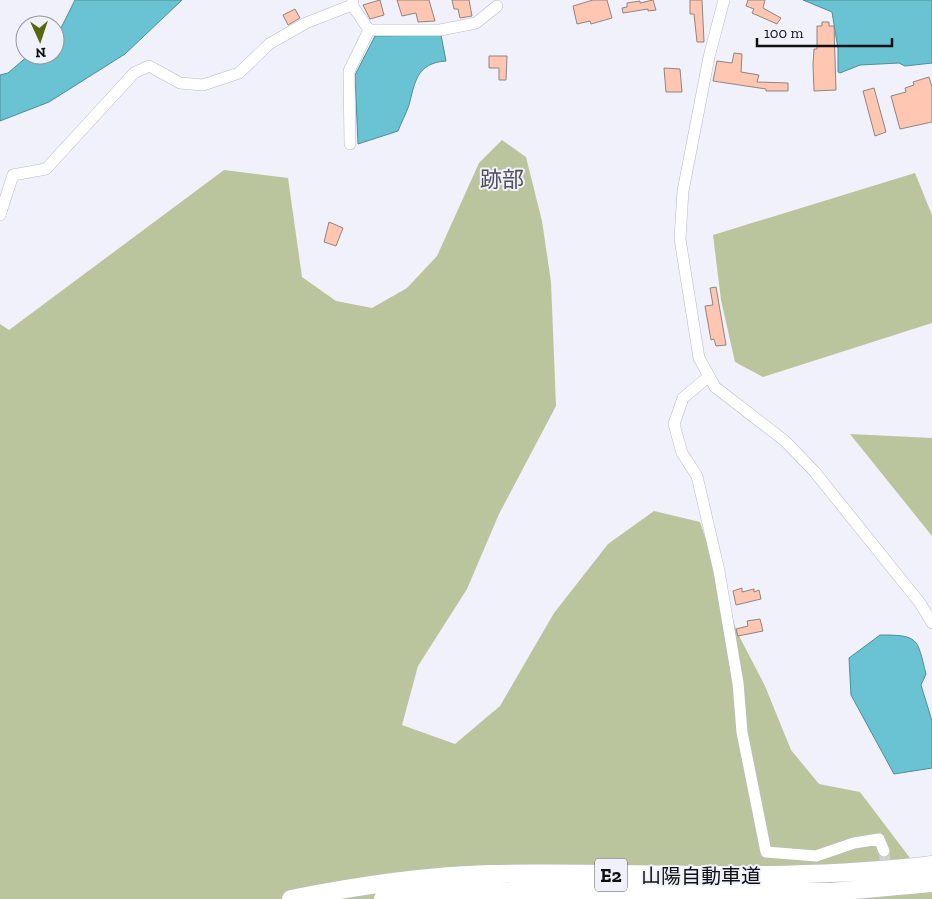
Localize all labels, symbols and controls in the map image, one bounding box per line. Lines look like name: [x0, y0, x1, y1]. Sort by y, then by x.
north arrow: [15, 15, 65, 65]
scale bar: [757, 15, 892, 47]
text: 100 m: [764, 24, 803, 42]
text: N: [35, 44, 46, 61]
district label: 跡部: [480, 166, 524, 193]
road number: E2: [595, 858, 627, 892]
street label: 山陽自動車道: [641, 864, 761, 888]

